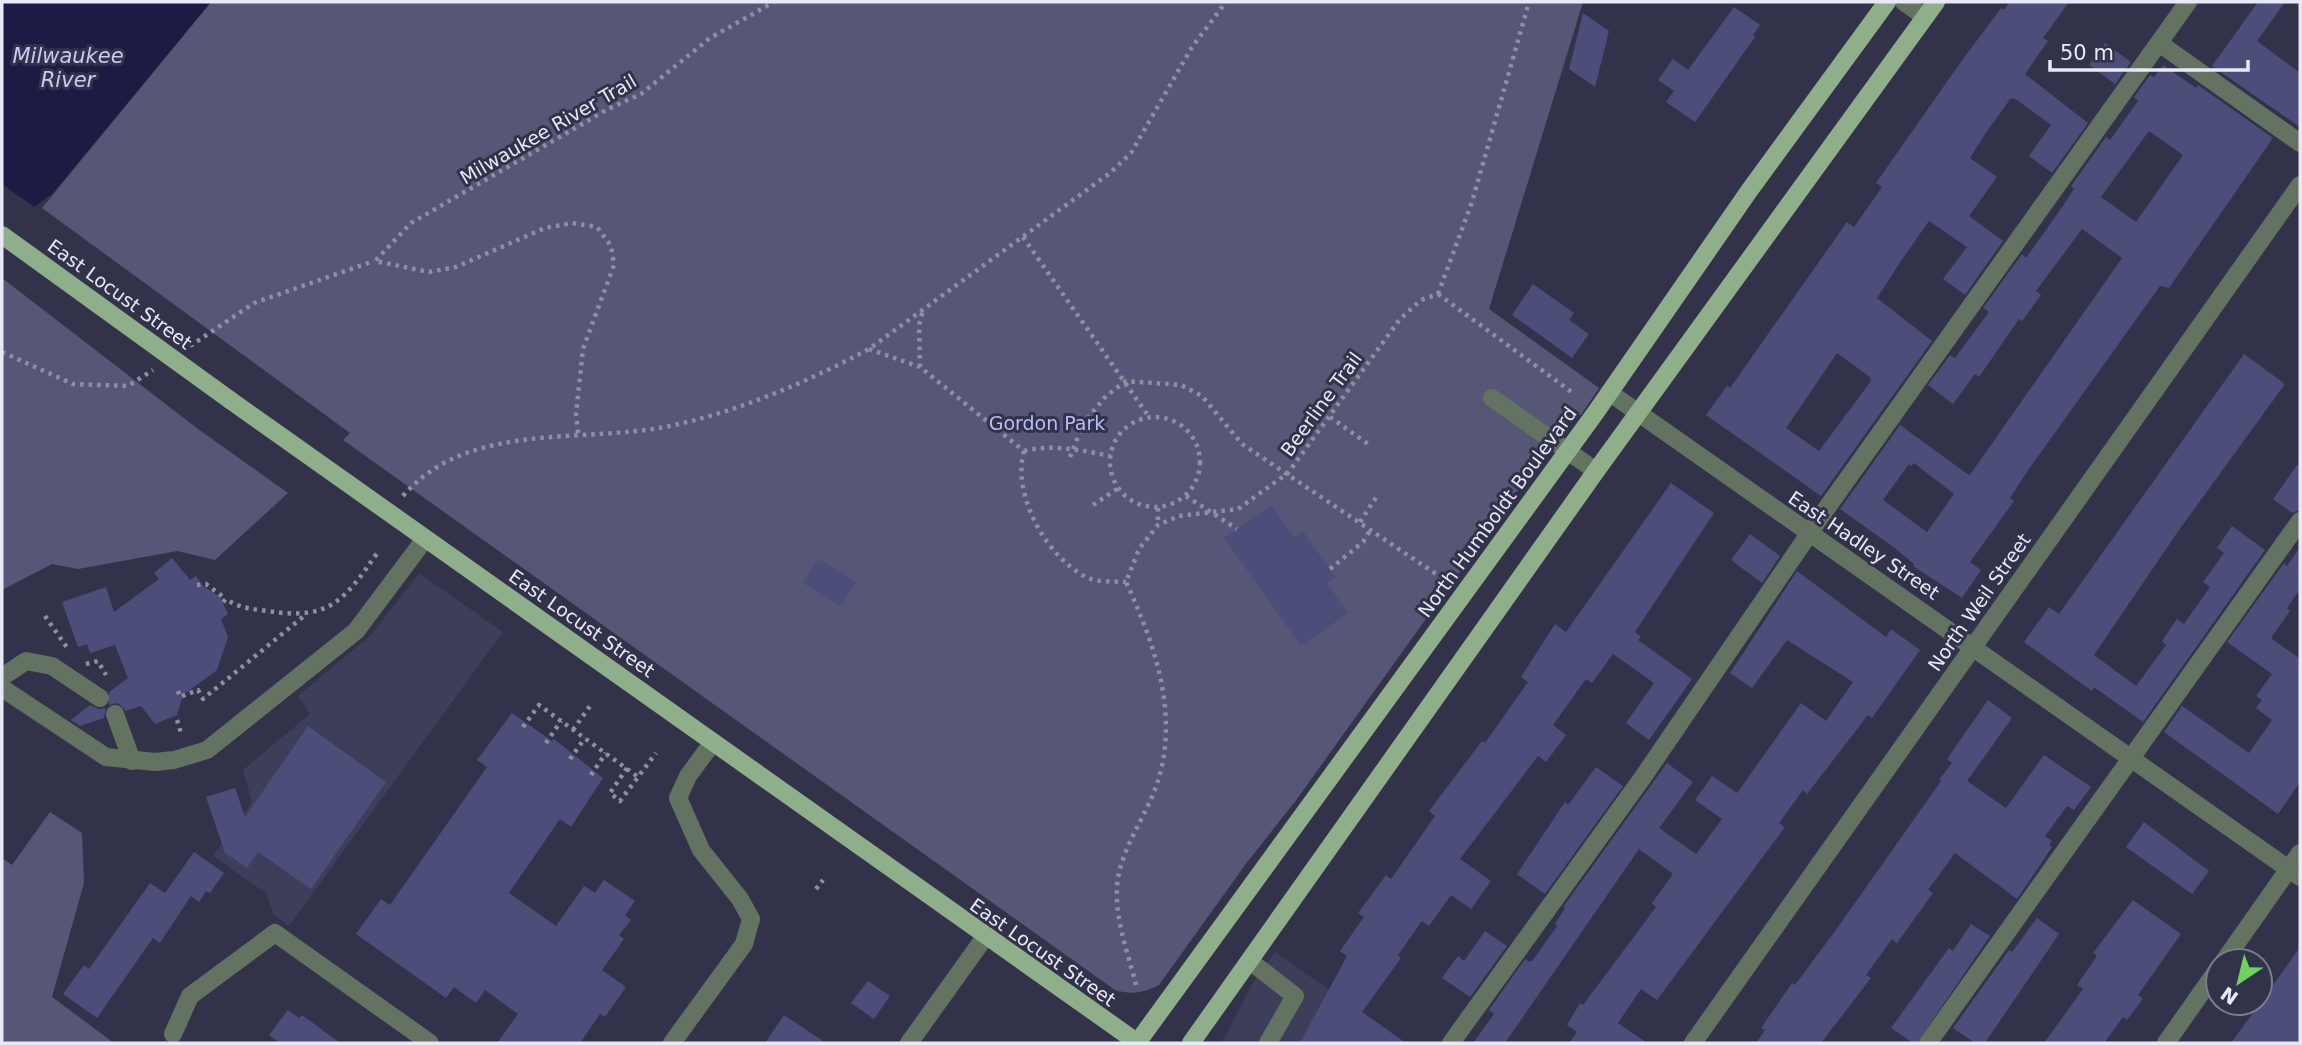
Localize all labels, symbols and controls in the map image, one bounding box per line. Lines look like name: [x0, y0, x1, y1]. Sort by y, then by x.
scale bar: [2050, 28, 2248, 72]
text: 50 m: [2060, 41, 2114, 65]
water label: Milwaukee River: [12, 44, 124, 92]
street label: Milwaukee River Trail: [456, 69, 640, 189]
street label: East Locust Street: [44, 234, 196, 354]
street label: Beerline Trail: [1276, 348, 1366, 460]
street label: North Humboldt Boulevard: [1413, 403, 1581, 621]
park label: Gordon Park: [989, 412, 1105, 434]
street label: East Hadley Street: [1784, 486, 1944, 604]
street label: North Weil Street: [1923, 529, 2035, 675]
street label: East Locust Street: [505, 565, 659, 681]
street label: East Locust Street: [966, 894, 1120, 1010]
north arrow: [2204, 947, 2274, 1017]
text: N: [2216, 982, 2242, 1009]

